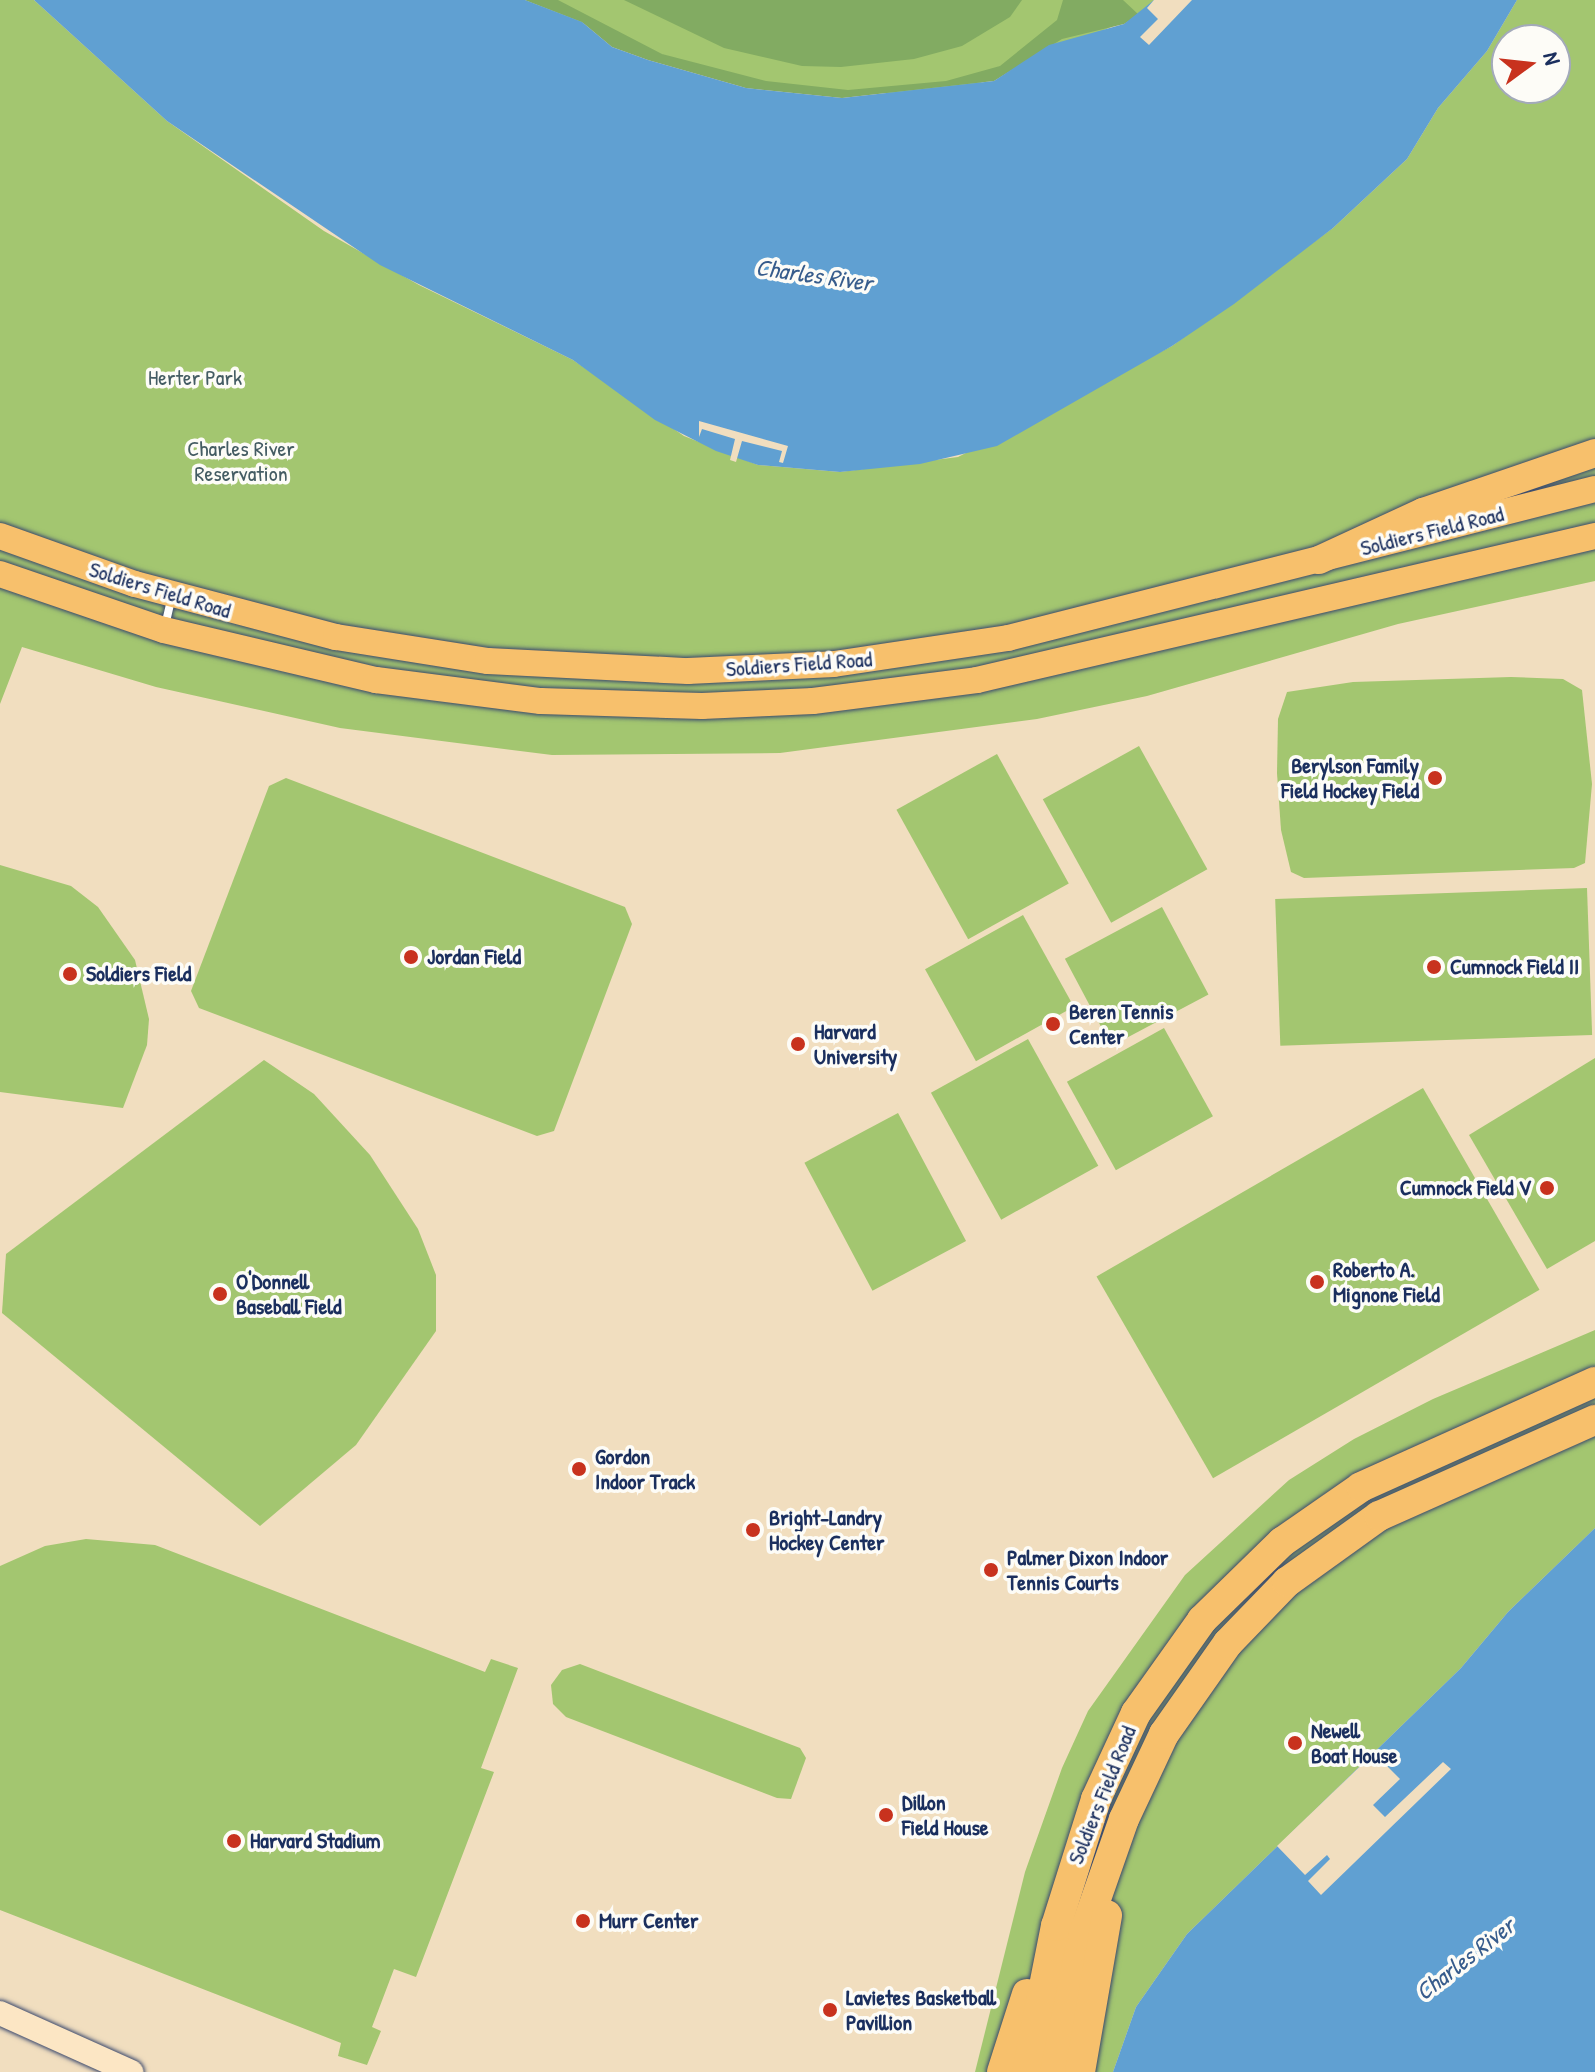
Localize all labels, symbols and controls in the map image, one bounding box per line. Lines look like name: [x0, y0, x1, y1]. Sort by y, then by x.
north arrow: [1491, 24, 1571, 104]
text: N: [1536, 49, 1568, 68]
water label: Charles River: [754, 253, 874, 297]
park label: Herter Park: [148, 365, 242, 391]
park label: Charles River Reservation: [187, 435, 295, 486]
street label: Soldiers Field Road: [1358, 500, 1506, 562]
street label: Soldiers Field Road: [86, 556, 234, 624]
street label: Soldiers Field Road: [725, 646, 873, 682]
place label: Berylson Family Field Hockey Field: [1281, 752, 1419, 804]
marker: Berylson Family Field Hockey Field: [1426, 769, 1444, 787]
place label: Jordan Field: [427, 944, 521, 970]
marker: Jordan Field: [402, 948, 420, 966]
place label: Cumnock Field II: [1450, 954, 1579, 980]
marker: Cumnock Field II: [1425, 958, 1443, 976]
place label: Soldiers Field: [86, 961, 191, 987]
marker: Soldiers Field: [61, 965, 79, 983]
place label: Beren Tennis Center: [1069, 998, 1173, 1050]
marker: Beren Tennis Center: [1044, 1015, 1062, 1033]
place label: Harvard University: [814, 1018, 897, 1070]
marker: Harvard University: [789, 1035, 807, 1053]
place label: Cumnock Field V: [1400, 1175, 1531, 1201]
marker: Cumnock Field V: [1538, 1179, 1556, 1197]
place label: Roberto A. Mignone Field: [1333, 1256, 1440, 1308]
place label: O'Donnell Baseball Field: [236, 1268, 342, 1320]
marker: Roberto A. Mignone Field: [1308, 1273, 1326, 1291]
marker: O'Donnell Baseball Field: [211, 1285, 229, 1303]
place label: Gordon Indoor Track: [595, 1443, 695, 1494]
marker: Gordon Indoor Track: [570, 1460, 588, 1478]
place label: Bright-Landry Hockey Center: [769, 1504, 884, 1556]
marker: Bright-Landry Hockey Center: [744, 1521, 762, 1539]
place label: Palmer Dixon Indoor Tennis Courts: [1007, 1544, 1168, 1596]
marker: Palmer Dixon Indoor Tennis Courts: [982, 1561, 1000, 1579]
place label: Newell Boat House: [1311, 1717, 1397, 1768]
street label: Soldiers Field Road: [1062, 1722, 1142, 1868]
marker: Newell Boat House: [1286, 1734, 1304, 1752]
place label: Dillon Field House: [902, 1789, 989, 1840]
marker: Dillon Field House: [877, 1806, 895, 1824]
place label: Harvard Stadium: [250, 1828, 380, 1854]
marker: Harvard Stadium: [225, 1832, 243, 1850]
place label: Murr Center: [599, 1908, 698, 1934]
marker: Murr Center: [574, 1912, 592, 1930]
water label: Charles River: [1410, 1912, 1520, 2006]
place label: Lavietes Basketball Pavillion: [846, 1984, 996, 2036]
marker: Lavietes Basketball Pavillion: [821, 2001, 839, 2019]

